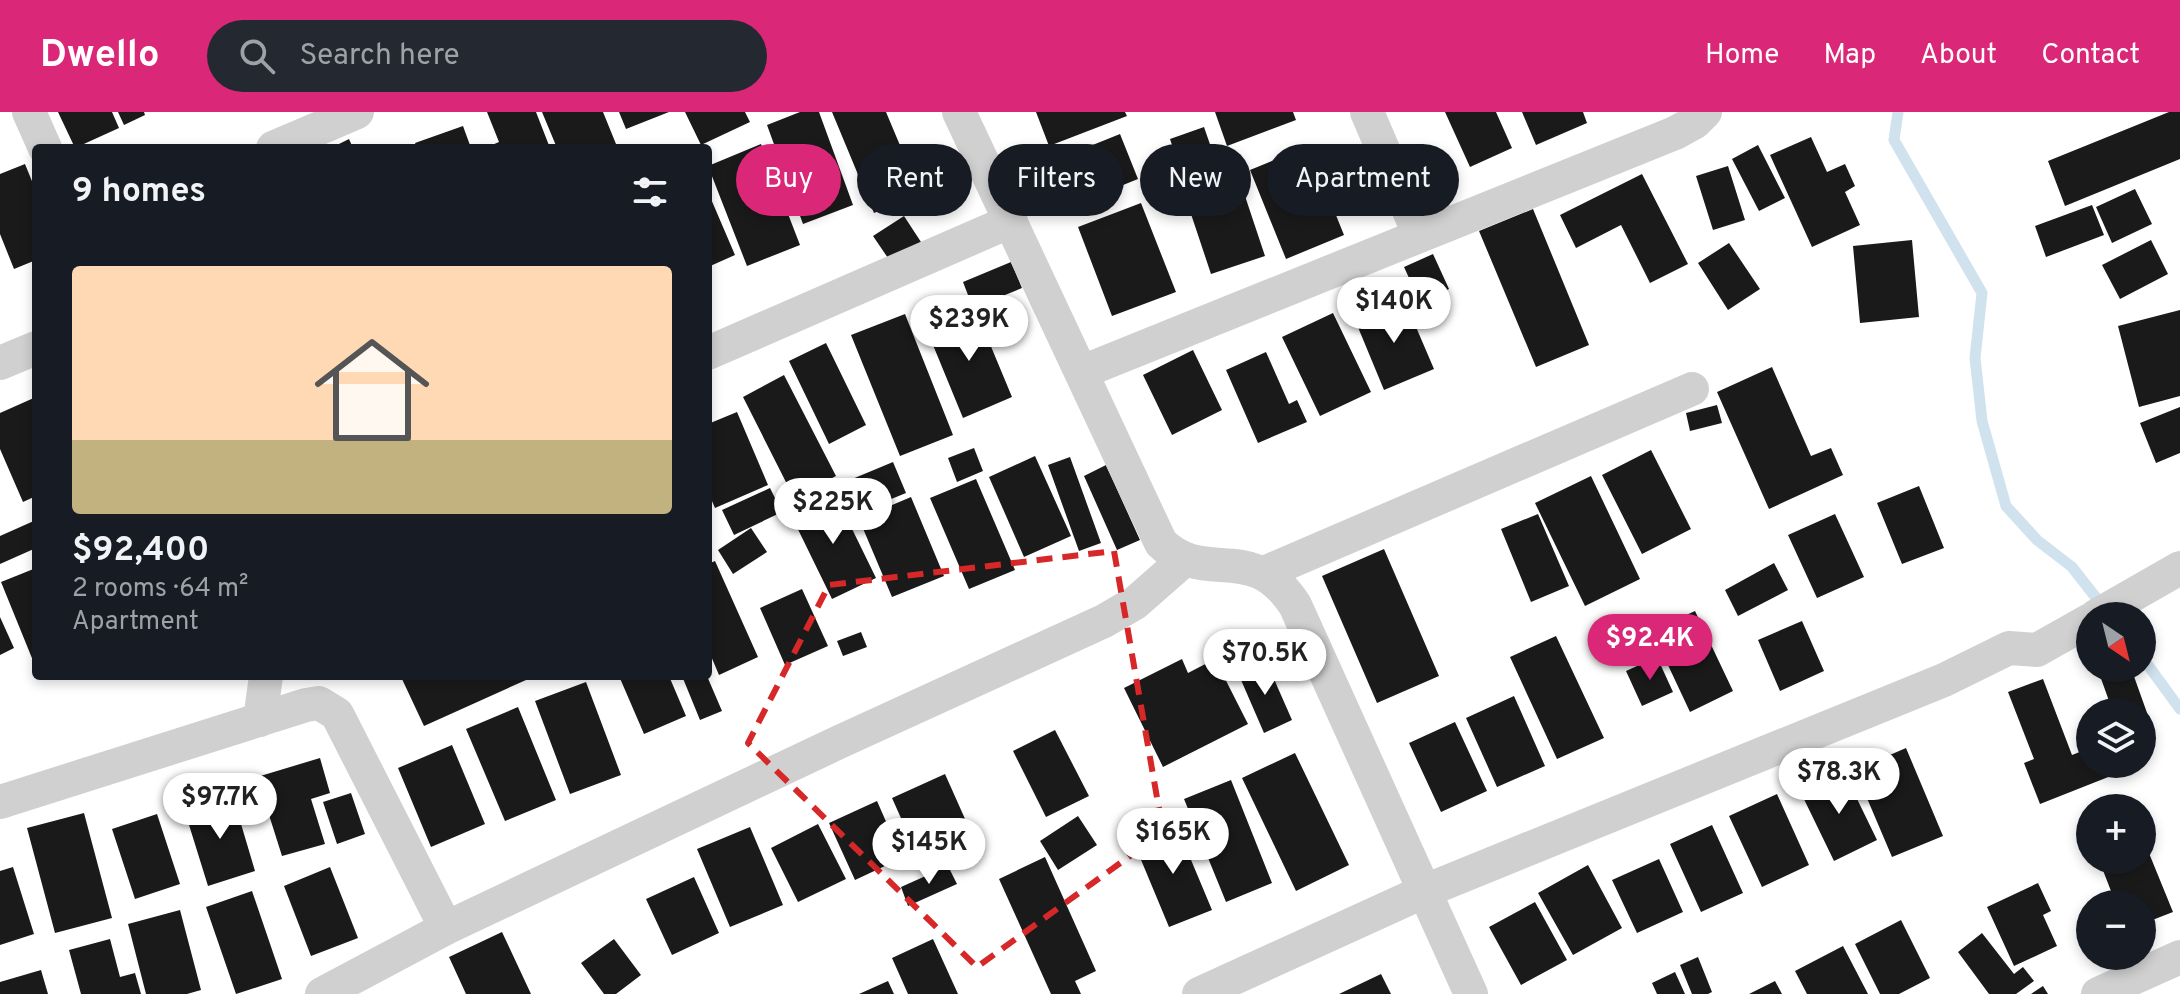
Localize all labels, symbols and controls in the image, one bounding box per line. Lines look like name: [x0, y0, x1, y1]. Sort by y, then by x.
search box: [207, 20, 767, 92]
text: Dwello: [40, 32, 159, 81]
icon: search: [235, 34, 279, 78]
text: Search here: [299, 38, 460, 75]
text: Home: [1705, 38, 1779, 74]
text: Map: [1823, 38, 1876, 74]
text: About: [1920, 38, 1997, 74]
text: Contact: [2041, 38, 2140, 74]
chip: Buy: [736, 144, 841, 216]
chip: Rent: [857, 144, 972, 216]
chip: Filters: [988, 144, 1124, 216]
chip: New: [1140, 144, 1251, 216]
chip: Apartment: [1267, 144, 1459, 216]
icon: filters: [628, 170, 672, 214]
text: 9 homes: [72, 171, 206, 214]
pin: $140K: [1338, 277, 1450, 345]
text: $140K: [1355, 286, 1433, 319]
pin: $239K: [913, 295, 1025, 363]
text: $239K: [928, 304, 1010, 337]
icon: home: [300, 318, 444, 462]
pin: $225K: [777, 478, 889, 546]
text: $225K: [792, 487, 874, 520]
text: $92,400: [72, 530, 209, 573]
text: 2 rooms · 64 m²: [72, 573, 248, 606]
north arrow: [2076, 602, 2156, 682]
map controls: [2076, 602, 2156, 970]
text: Apartment: [72, 606, 199, 639]
pin: $92.4K: [1585, 614, 1715, 682]
text: $92.4K: [1606, 623, 1695, 656]
pin: $70.5K: [1200, 629, 1330, 697]
text: $70.5K: [1221, 638, 1309, 671]
button: layers: [2076, 698, 2156, 778]
pin: $78.3K: [1774, 748, 1904, 816]
text: $78.3K: [1797, 757, 1881, 790]
pin: $97.7K: [155, 773, 285, 841]
text: $97.7K: [181, 782, 259, 815]
button: +: [2076, 794, 2156, 874]
pin: $165K: [1117, 808, 1229, 876]
text: $165K: [1135, 817, 1211, 850]
pin: $145K: [873, 818, 985, 886]
text: $145K: [890, 827, 968, 860]
button: −: [2076, 890, 2156, 970]

